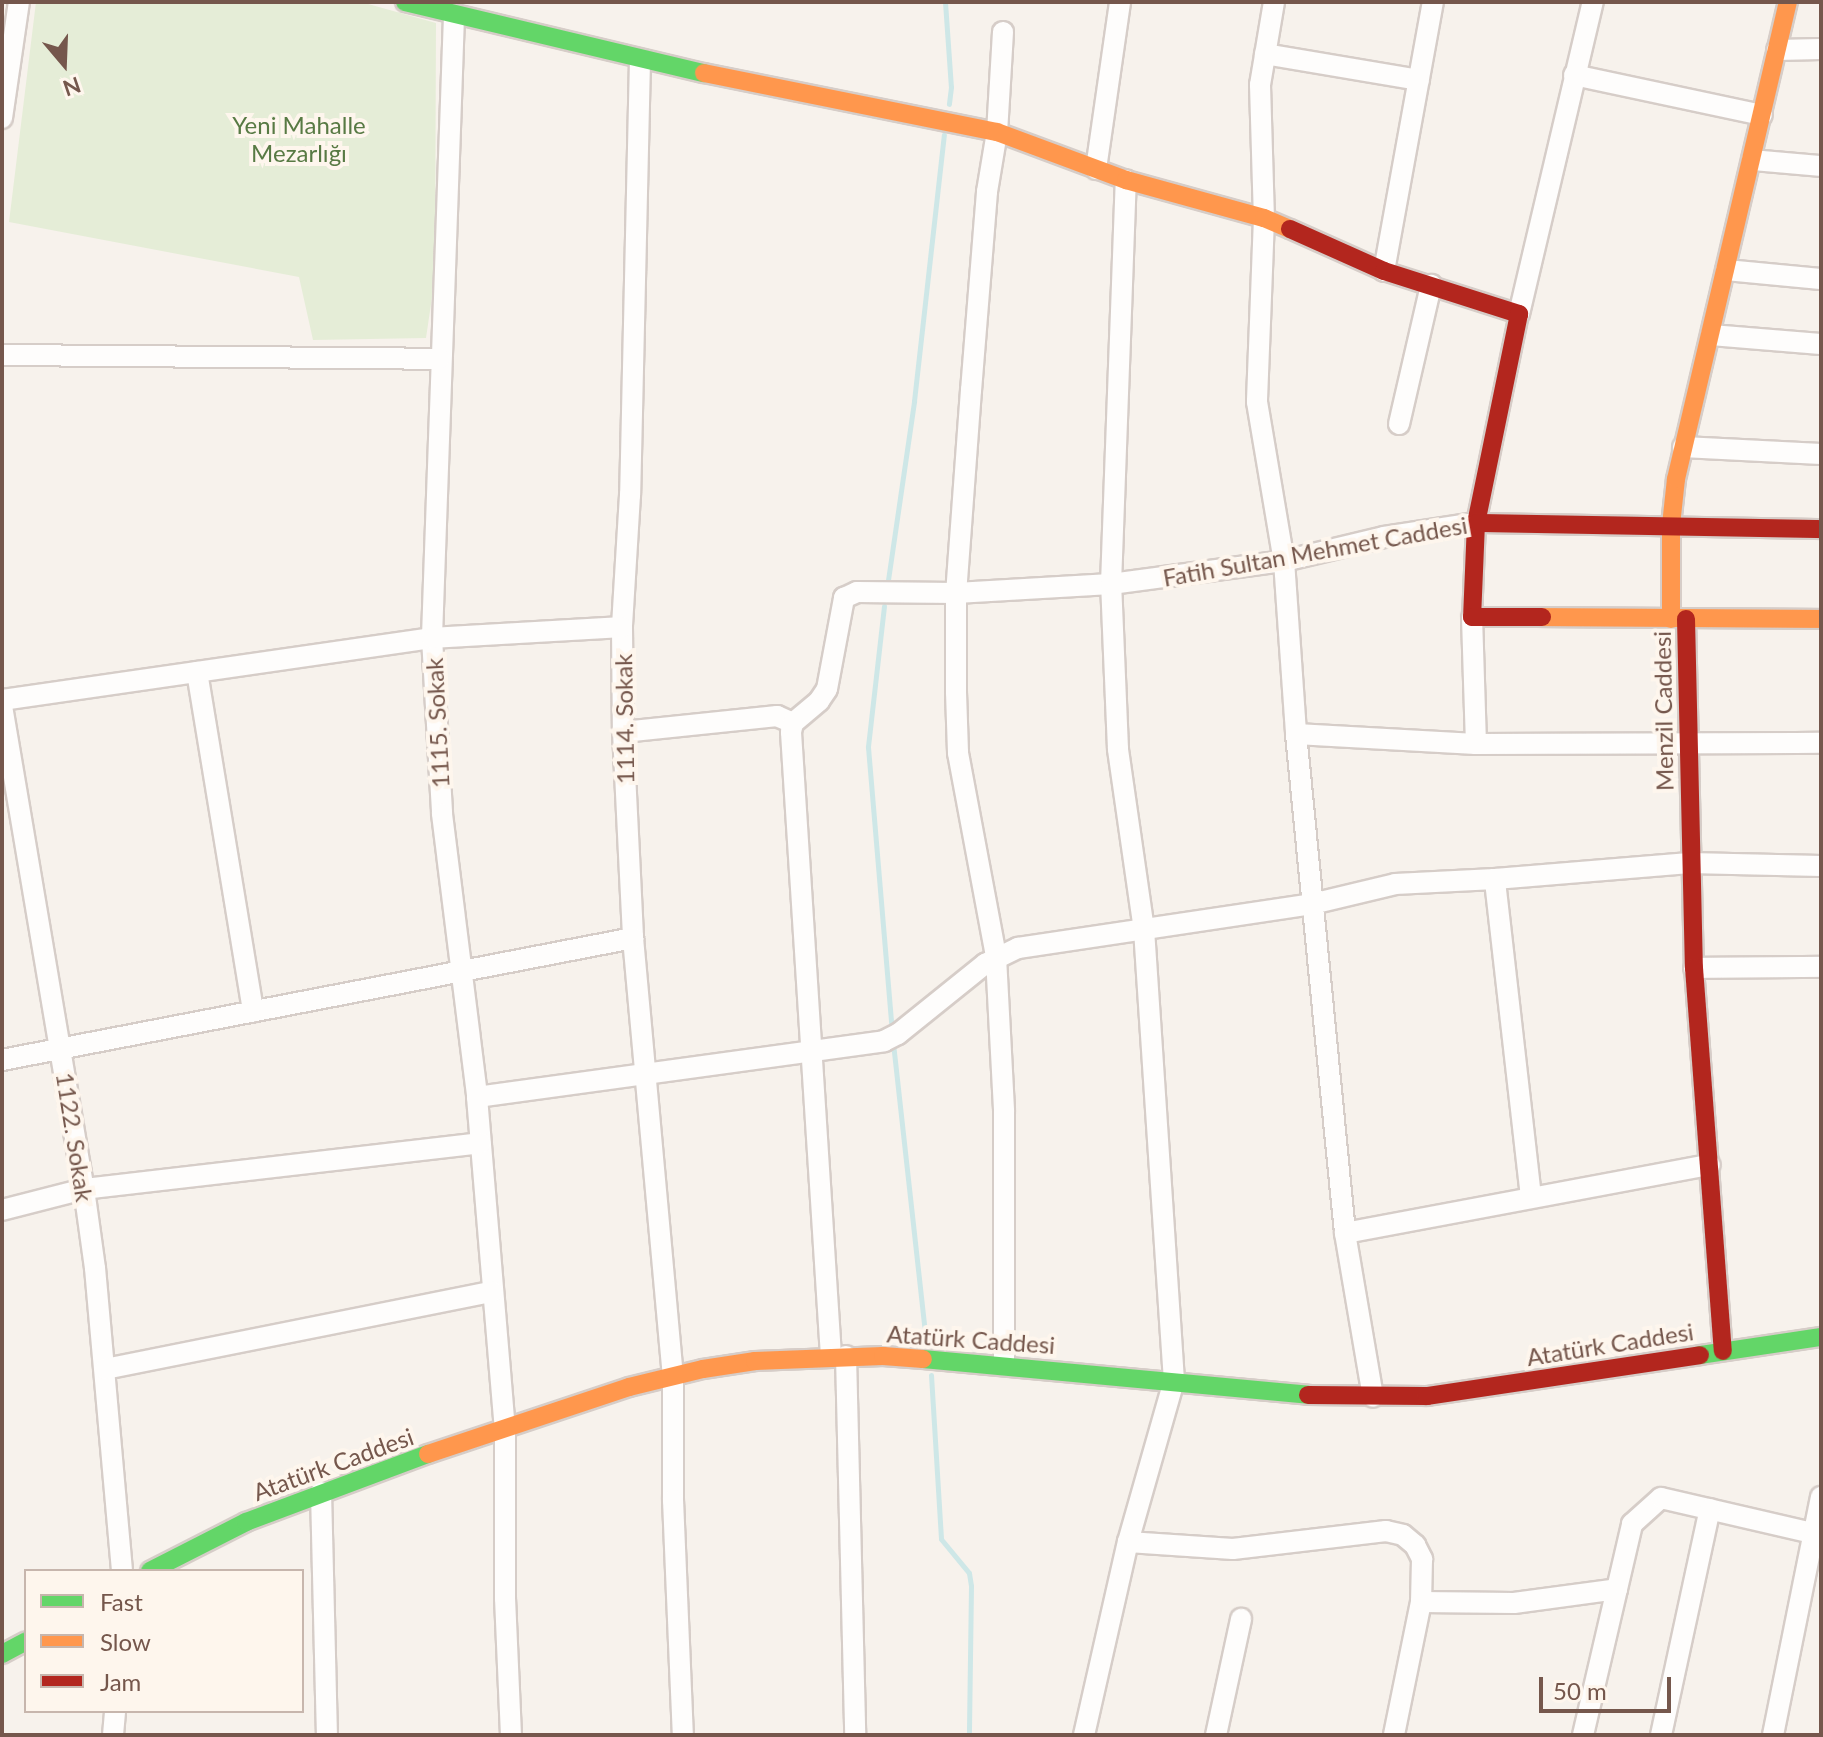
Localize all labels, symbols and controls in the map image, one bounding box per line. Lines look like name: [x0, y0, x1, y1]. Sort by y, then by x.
north arrow: [24, 24, 104, 104]
text: N: [60, 72, 84, 103]
park label: Yeni Mahalle Mezarlığı: [232, 111, 366, 167]
street label: Fatih Sultan Mehmet Caddesi: [1161, 510, 1469, 592]
street label: Menzil Caddesi: [1647, 631, 1679, 791]
street label: 1114. Sokak: [608, 654, 640, 784]
street label: 1115. Sokak: [419, 657, 455, 789]
street label: 1122. Sokak: [51, 1070, 99, 1204]
street label: Atatürk Caddesi: [1524, 1317, 1696, 1371]
street label: Atatürk Caddesi: [886, 1319, 1056, 1359]
street label: Atatürk Caddesi: [249, 1422, 417, 1506]
legend: [24, 1569, 304, 1713]
text: Fast: [100, 1587, 143, 1616]
text: Slow: [100, 1627, 151, 1656]
scale bar: [1543, 1661, 1675, 1711]
text: Jam: [100, 1667, 141, 1696]
text: 50 m: [1553, 1676, 1607, 1705]

